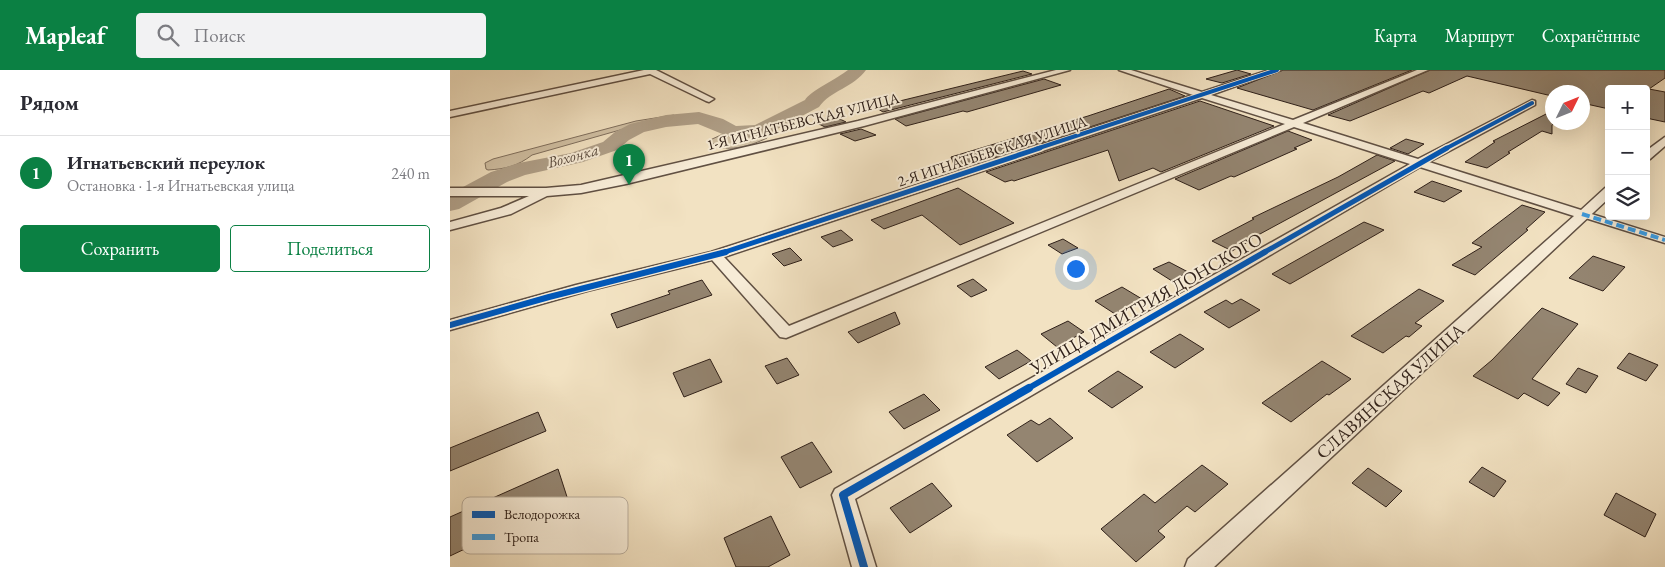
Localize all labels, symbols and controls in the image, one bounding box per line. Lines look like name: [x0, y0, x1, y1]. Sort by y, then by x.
search box: [136, 13, 486, 58]
text: Mapleaf: [25, 20, 106, 51]
icon: search: [154, 21, 182, 49]
text: Поиск: [194, 23, 245, 48]
text: Карта: [1374, 24, 1417, 47]
text: Маршрут: [1445, 24, 1514, 47]
text: Сохранённые: [1542, 24, 1640, 47]
north arrow: [1545, 85, 1590, 130]
map controls: [1605, 85, 1650, 220]
button: +: [1605, 85, 1650, 130]
street label: 1-Я ИГНАТЬЕВСКАЯ УЛИЦА: [705, 88, 902, 154]
text: Рядом: [20, 89, 79, 116]
street label: 2-Я ИГНАТЬЕВСКАЯ УЛИЦА: [895, 111, 1090, 191]
button: −: [1605, 130, 1650, 175]
water label: Вохонка: [544, 139, 601, 173]
pin: 1: [613, 144, 645, 185]
text: Игнатьевский переулок: [67, 150, 265, 175]
text: 1: [32, 163, 40, 184]
text: 240 m: [391, 163, 430, 184]
text: Остановка · 1-я Игнатьевская улица: [67, 175, 295, 196]
button: layers: [1605, 175, 1650, 220]
button: Сохранить: [20, 225, 220, 272]
button: Поделиться: [230, 225, 430, 272]
street label: УЛИЦА ДМИТРИЯ ДОНСКОГО: [1025, 227, 1266, 380]
your location: [1063, 256, 1089, 282]
street label: СЛАВЯНСКАЯ УЛИЦА: [1311, 318, 1469, 464]
legend: [462, 497, 628, 554]
text: Велодорожка: [504, 505, 580, 523]
text: Тропа: [504, 528, 539, 546]

